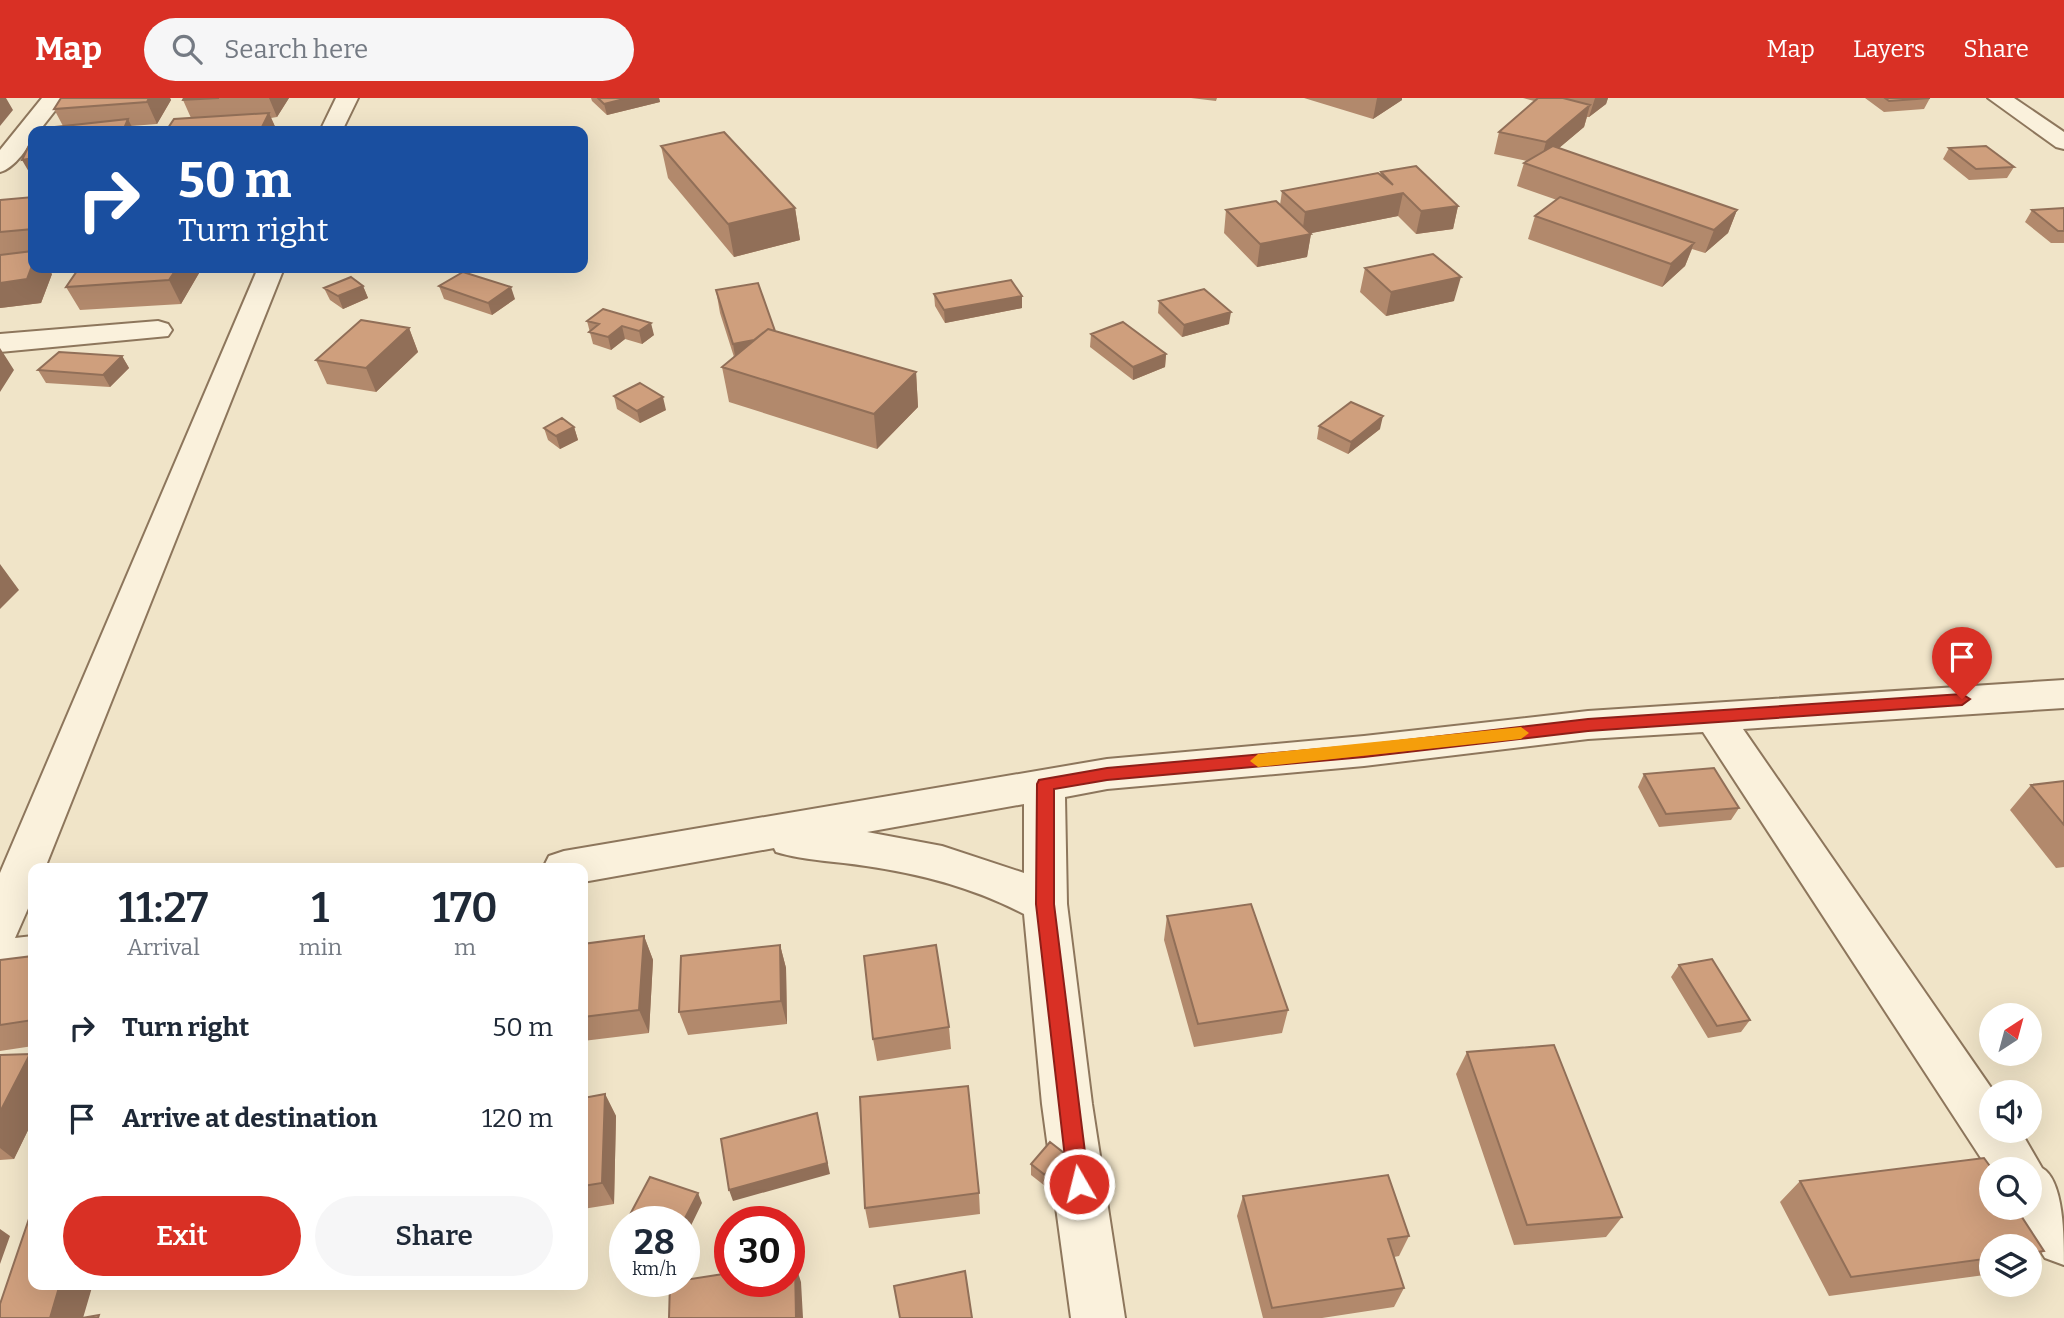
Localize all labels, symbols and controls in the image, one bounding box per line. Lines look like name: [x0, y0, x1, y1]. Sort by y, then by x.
search box: [144, 18, 634, 81]
text: Map: [35, 29, 102, 69]
icon: search: [168, 30, 206, 68]
text: Search here: [224, 34, 368, 65]
text: Map: [1767, 35, 1815, 63]
text: Layers: [1853, 35, 1925, 63]
text: Share: [1963, 35, 2029, 63]
text: 50 m: [178, 151, 291, 210]
icon: right: [63, 154, 154, 245]
text: Turn right: [178, 211, 329, 249]
pin: [1932, 627, 1992, 699]
icon: arrive: [1943, 638, 1981, 676]
text: 11:27: [118, 883, 208, 933]
text: 1: [311, 883, 329, 933]
text: 170: [432, 883, 498, 933]
text: Arrival: [127, 933, 200, 961]
text: min: [299, 933, 342, 961]
text: m: [454, 933, 476, 961]
north arrow: [1979, 1003, 2042, 1066]
map controls: [1979, 1003, 2042, 1297]
icon: right: [63, 1009, 101, 1047]
text: Turn right: [122, 1012, 249, 1043]
text: 50 m: [492, 1012, 553, 1043]
button: sound: [1979, 1080, 2042, 1143]
icon: arrive: [63, 1100, 101, 1138]
text: Arrive at destination: [122, 1103, 377, 1134]
text: 120 m: [482, 1103, 553, 1134]
position arrow: [1042, 1147, 1116, 1221]
button: search: [1979, 1157, 2042, 1220]
button: Exit: [63, 1196, 301, 1276]
button: Share: [315, 1196, 553, 1276]
speed limit sign: 30: [714, 1206, 805, 1297]
text: 28: [634, 1221, 675, 1263]
button: layers: [1979, 1234, 2042, 1297]
text: km/h: [632, 1258, 677, 1280]

